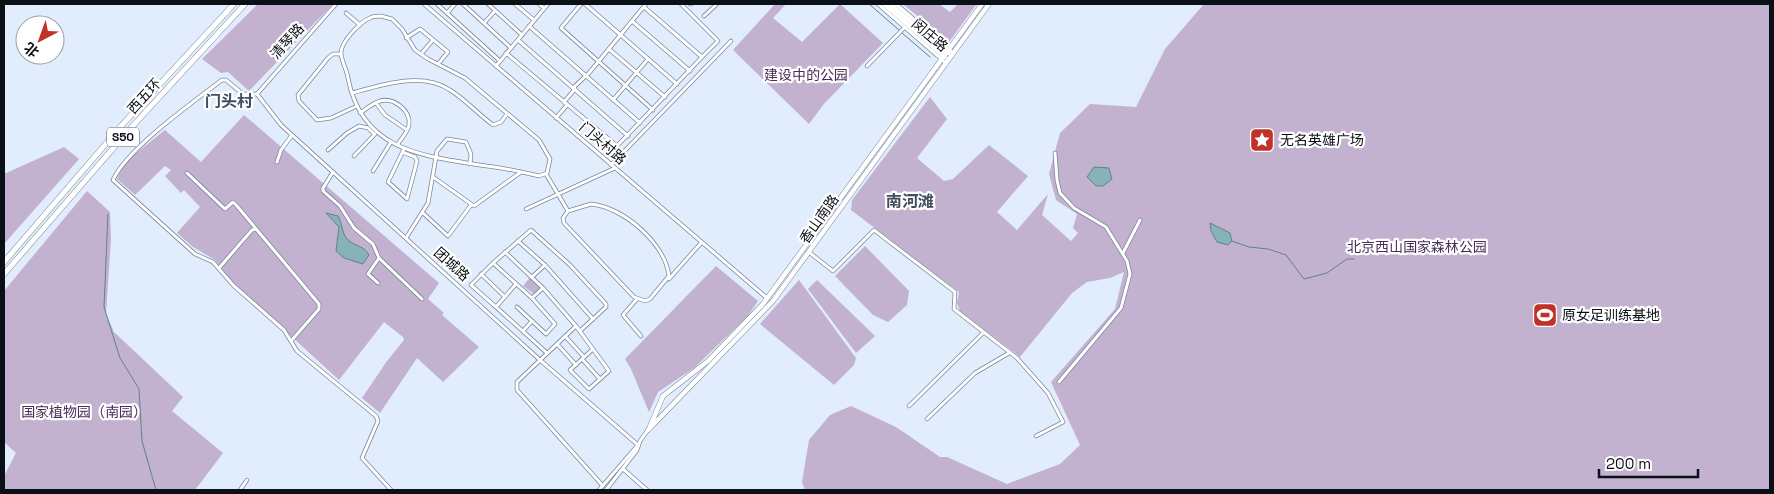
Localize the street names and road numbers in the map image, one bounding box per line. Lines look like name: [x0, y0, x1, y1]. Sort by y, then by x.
street label: 闵庄路: [908, 14, 952, 56]
street label: 清琴路: [266, 19, 308, 63]
street label: 西五环: [123, 74, 165, 118]
street label: 门头村路: [576, 118, 630, 168]
road number: S50: [107, 128, 139, 146]
street label: 香山南路: [796, 191, 842, 247]
street label: 团城路: [430, 243, 474, 285]

